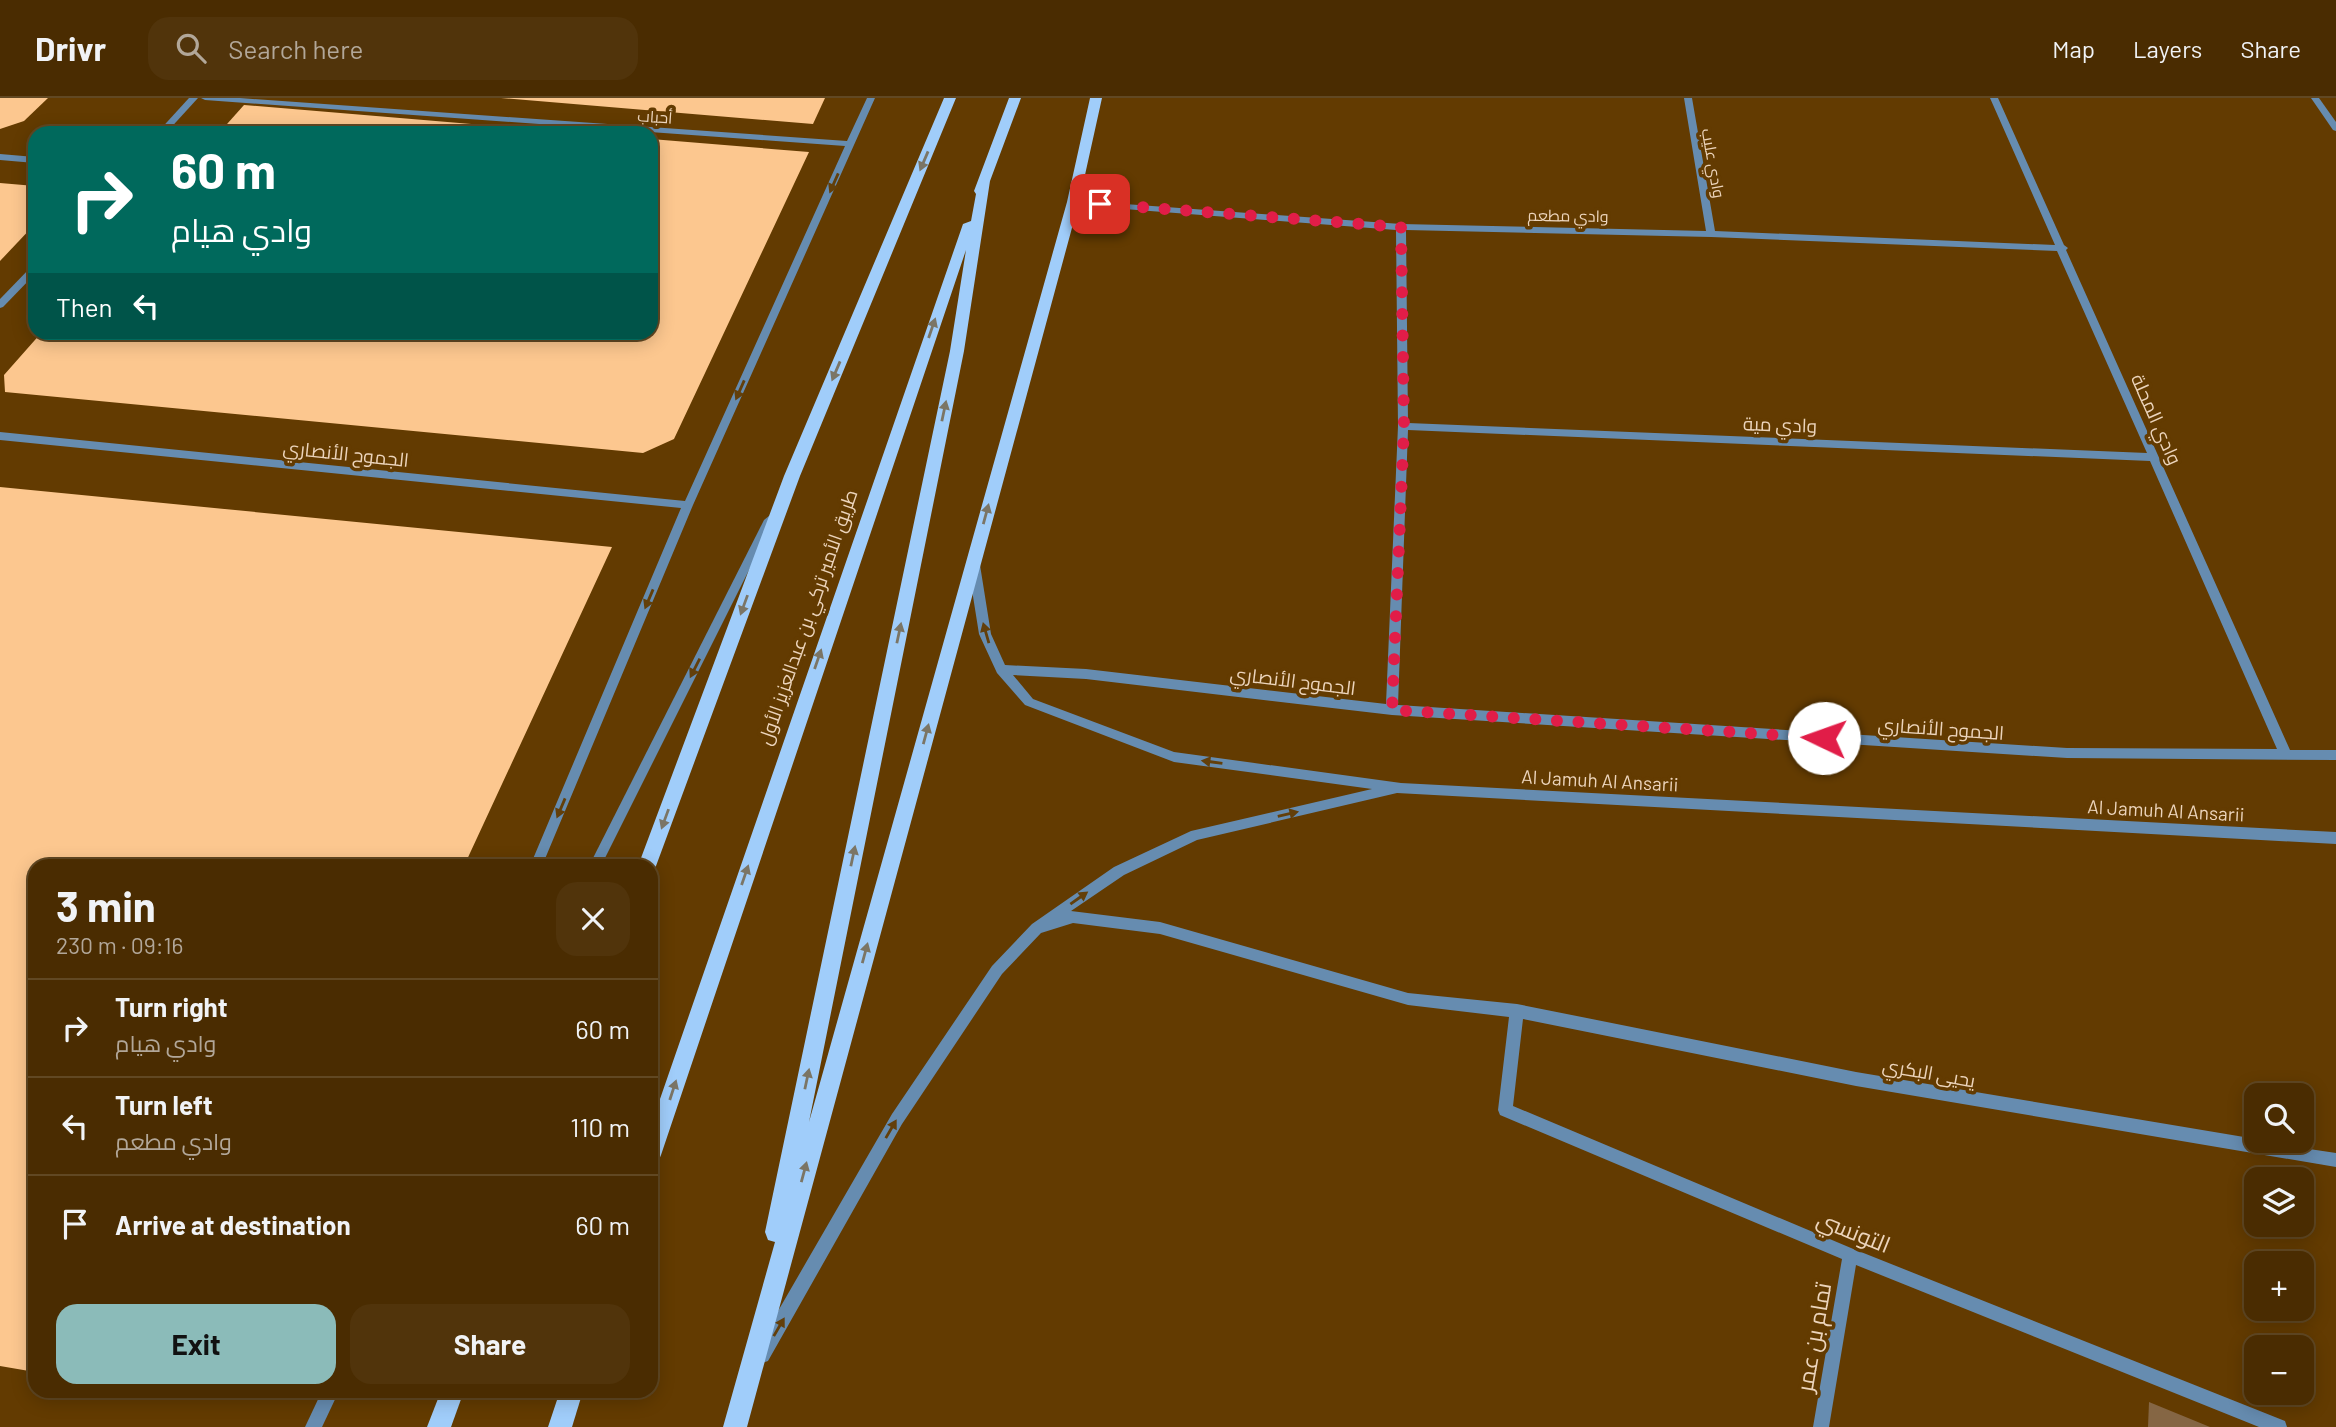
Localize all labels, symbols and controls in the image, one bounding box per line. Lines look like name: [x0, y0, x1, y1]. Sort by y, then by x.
search box: [148, 17, 638, 80]
text: Drivr: [35, 28, 106, 68]
icon: search: [172, 29, 210, 67]
text: Search here: [228, 33, 363, 64]
text: Map: [2052, 34, 2095, 63]
text: Layers: [2133, 34, 2202, 63]
text: Share: [2240, 34, 2301, 63]
street label: أحباب: [637, 105, 673, 128]
street label: وادي عليب: [1694, 127, 1729, 200]
text: 60 m: [171, 140, 276, 199]
one-way arrow: [918, 151, 930, 171]
icon: right: [56, 154, 147, 245]
one-way arrow: [828, 173, 840, 193]
pin: [1070, 174, 1130, 234]
icon: arrive: [1081, 185, 1119, 223]
street label: وادي مطعم: [1527, 205, 1609, 230]
text: وادي هيام: [171, 210, 312, 248]
icon: left: [127, 287, 165, 325]
text: Then: [56, 291, 113, 322]
one-way arrow: [927, 318, 938, 339]
one-way arrow: [830, 360, 841, 381]
street label: وادي المحلة: [2123, 370, 2187, 470]
one-way arrow: [734, 380, 746, 400]
one-way arrow: [939, 400, 950, 422]
street label: وادي مية: [1742, 411, 1817, 441]
street label: الجموح الأنصاري: [281, 435, 410, 475]
street label: طريق الأمير تركي بن عبدالعزيز الأول: [752, 486, 865, 749]
one-way arrow: [982, 504, 992, 525]
one-way arrow: [643, 588, 654, 609]
one-way arrow: [738, 595, 749, 616]
one-way arrow: [980, 621, 991, 643]
one-way arrow: [893, 622, 904, 644]
one-way arrow: [813, 649, 824, 670]
one-way arrow: [689, 658, 700, 678]
street label: الجموح الأنصاري: [1228, 661, 1357, 703]
position arrow: [1787, 701, 1861, 775]
street label: الجموح الأنصاري: [1877, 712, 2005, 748]
one-way arrow: [921, 723, 931, 744]
one-way arrow: [1201, 757, 1223, 768]
street label: Al Jamuh Al Ansarii: [1521, 764, 1679, 796]
street label: Al Jamuh Al Ansarii: [2087, 794, 2245, 826]
one-way arrow: [555, 798, 566, 819]
one-way arrow: [659, 808, 670, 829]
one-way arrow: [1277, 808, 1299, 819]
one-way arrow: [848, 845, 859, 867]
one-way arrow: [740, 864, 751, 885]
text: 3 min: [56, 880, 156, 930]
button: close: [556, 882, 630, 956]
one-way arrow: [1070, 892, 1089, 905]
text: 230 m · 09:16: [56, 931, 183, 959]
one-way arrow: [860, 942, 871, 964]
text: Turn right: [115, 991, 228, 1022]
icon: right: [56, 1009, 94, 1047]
text: 60 m: [575, 1013, 630, 1044]
text: وادي هيام: [115, 1029, 216, 1057]
street label: يحيى البكري: [1880, 1053, 1977, 1095]
one-way arrow: [802, 1068, 813, 1090]
one-way arrow: [668, 1080, 678, 1101]
map controls: [2244, 1083, 2314, 1405]
button: search: [2244, 1083, 2314, 1153]
text: Turn left: [115, 1089, 213, 1120]
icon: left: [56, 1107, 94, 1145]
text: 110 m: [570, 1111, 630, 1142]
one-way arrow: [885, 1120, 898, 1139]
text: وادي مطعم: [115, 1127, 232, 1155]
one-way arrow: [799, 1161, 810, 1183]
button: layers: [2244, 1167, 2314, 1237]
street label: التونسي: [1812, 1204, 1895, 1262]
icon: arrive: [56, 1205, 94, 1243]
text: Arrive at destination: [115, 1209, 351, 1240]
text: 60 m: [575, 1209, 630, 1240]
button: +: [2244, 1251, 2314, 1321]
street label: تمام بن عمر: [1789, 1280, 1839, 1396]
button: Exit: [56, 1304, 336, 1384]
button: Share: [350, 1304, 630, 1384]
one-way arrow: [773, 1317, 785, 1337]
button: −: [2244, 1335, 2314, 1405]

